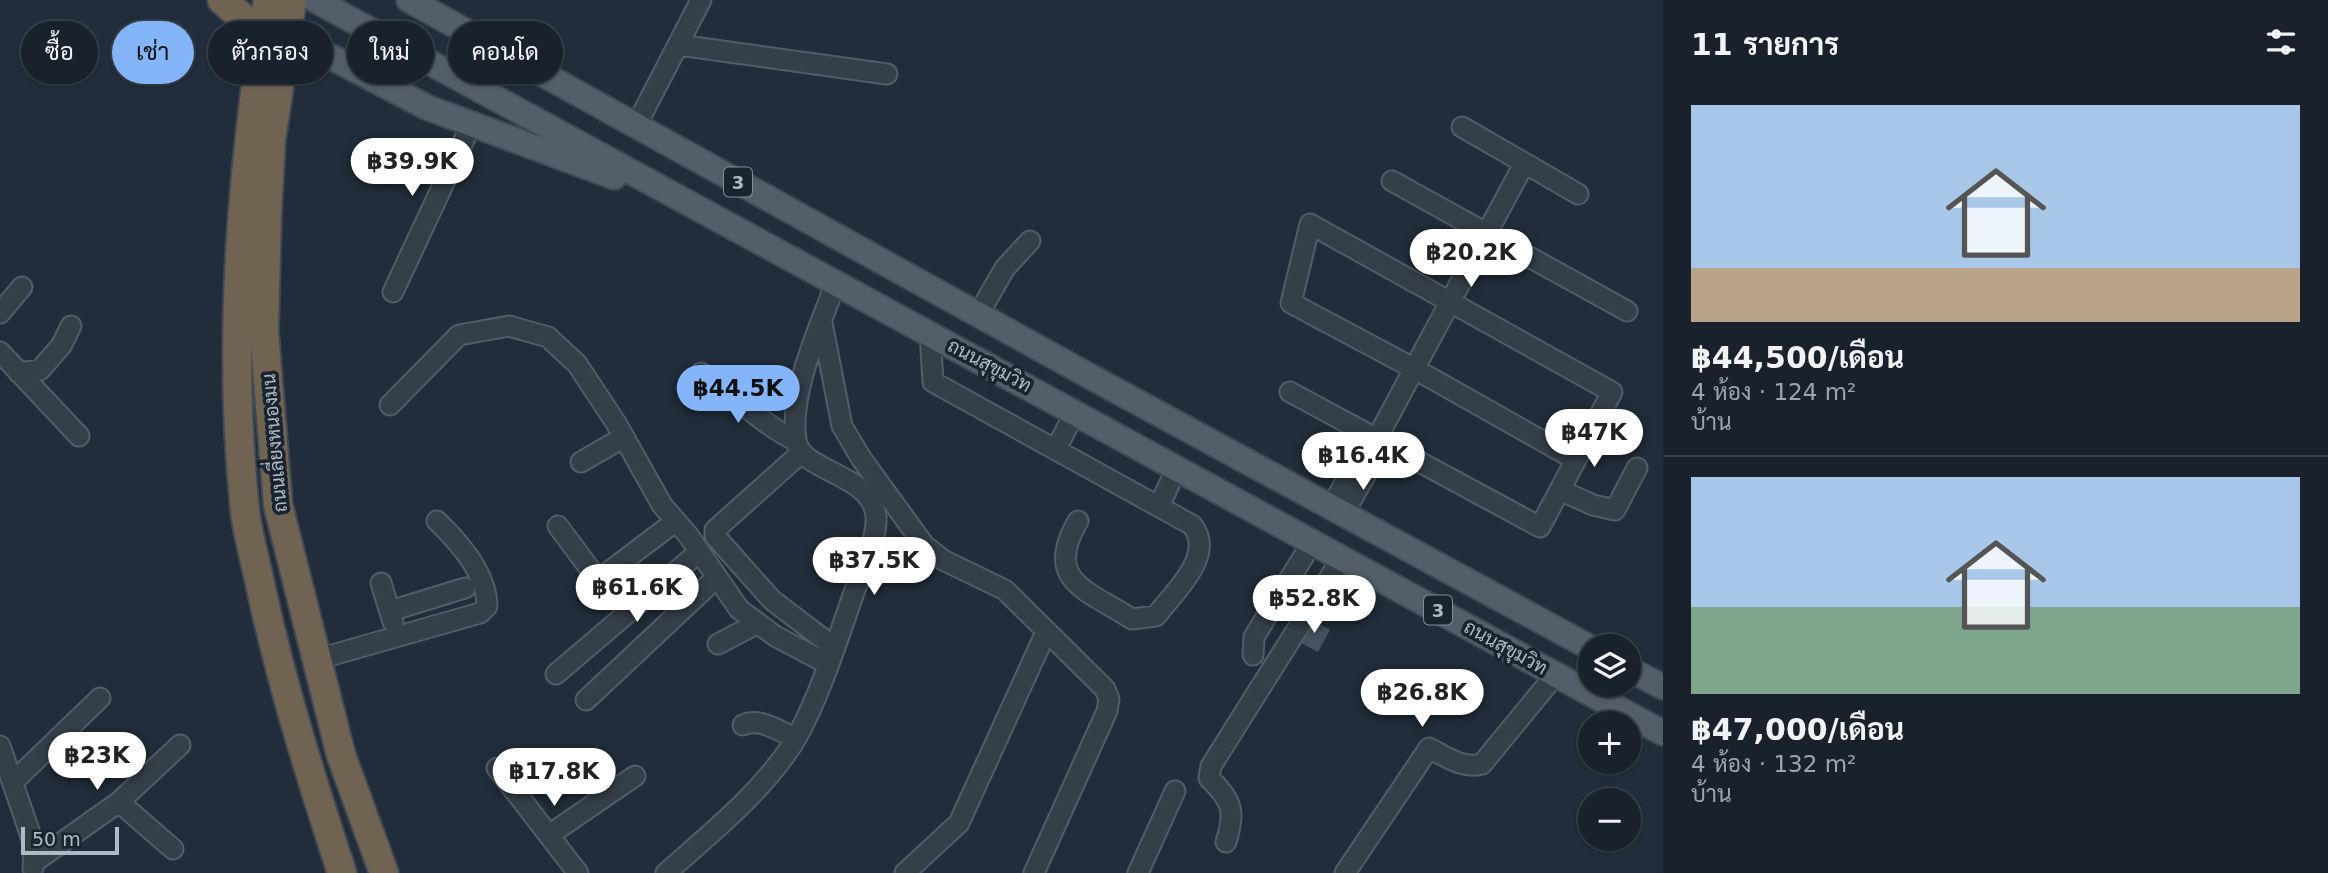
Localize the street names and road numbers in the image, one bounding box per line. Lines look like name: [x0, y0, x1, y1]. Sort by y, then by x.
road number: 3: [724, 168, 752, 196]
street label: ถนนสุขุมวิท: [944, 334, 1036, 398]
street label: ถนนเลี่ยงหนองมน: [251, 373, 291, 514]
road number: 3: [1424, 596, 1452, 624]
street label: ถนนสุขุมวิท: [1460, 615, 1551, 681]

